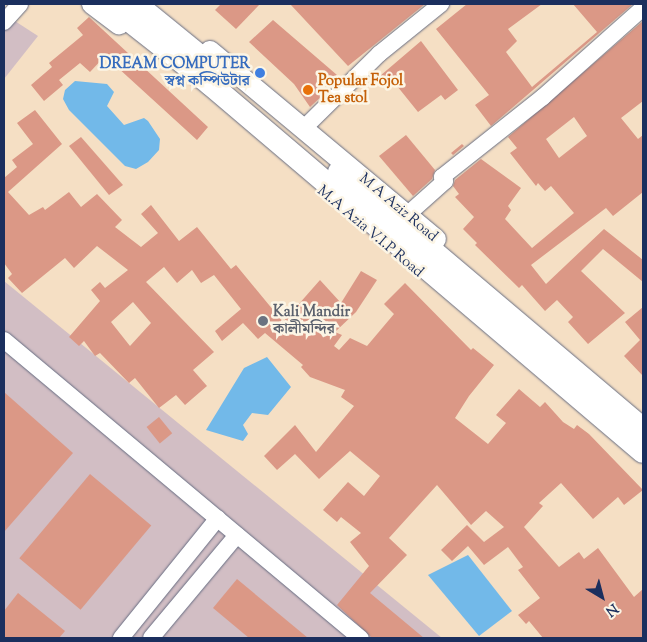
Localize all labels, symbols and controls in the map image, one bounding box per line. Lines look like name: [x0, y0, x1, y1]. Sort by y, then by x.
place label: DREAM COMPUTER স্বপ্ন কম্পিউটার: [100, 55, 250, 90]
marker: DREAM COMPUTER স্বপ্ন কম্পিউটার: [254, 67, 266, 79]
place label: Popular Fojol Tea stol: [318, 72, 403, 107]
marker: Popular Fojol Tea stol: [302, 84, 314, 96]
street label: M A Aziz Road: [355, 170, 441, 246]
street label: M.A Azia V.I.P Road: [313, 182, 427, 282]
place label: Kali Mandir কালীমন্দির: [273, 303, 350, 338]
marker: Kali Mandir কালীমন্দির: [257, 315, 269, 327]
north arrow: [577, 572, 627, 622]
text: N: [601, 598, 622, 620]

